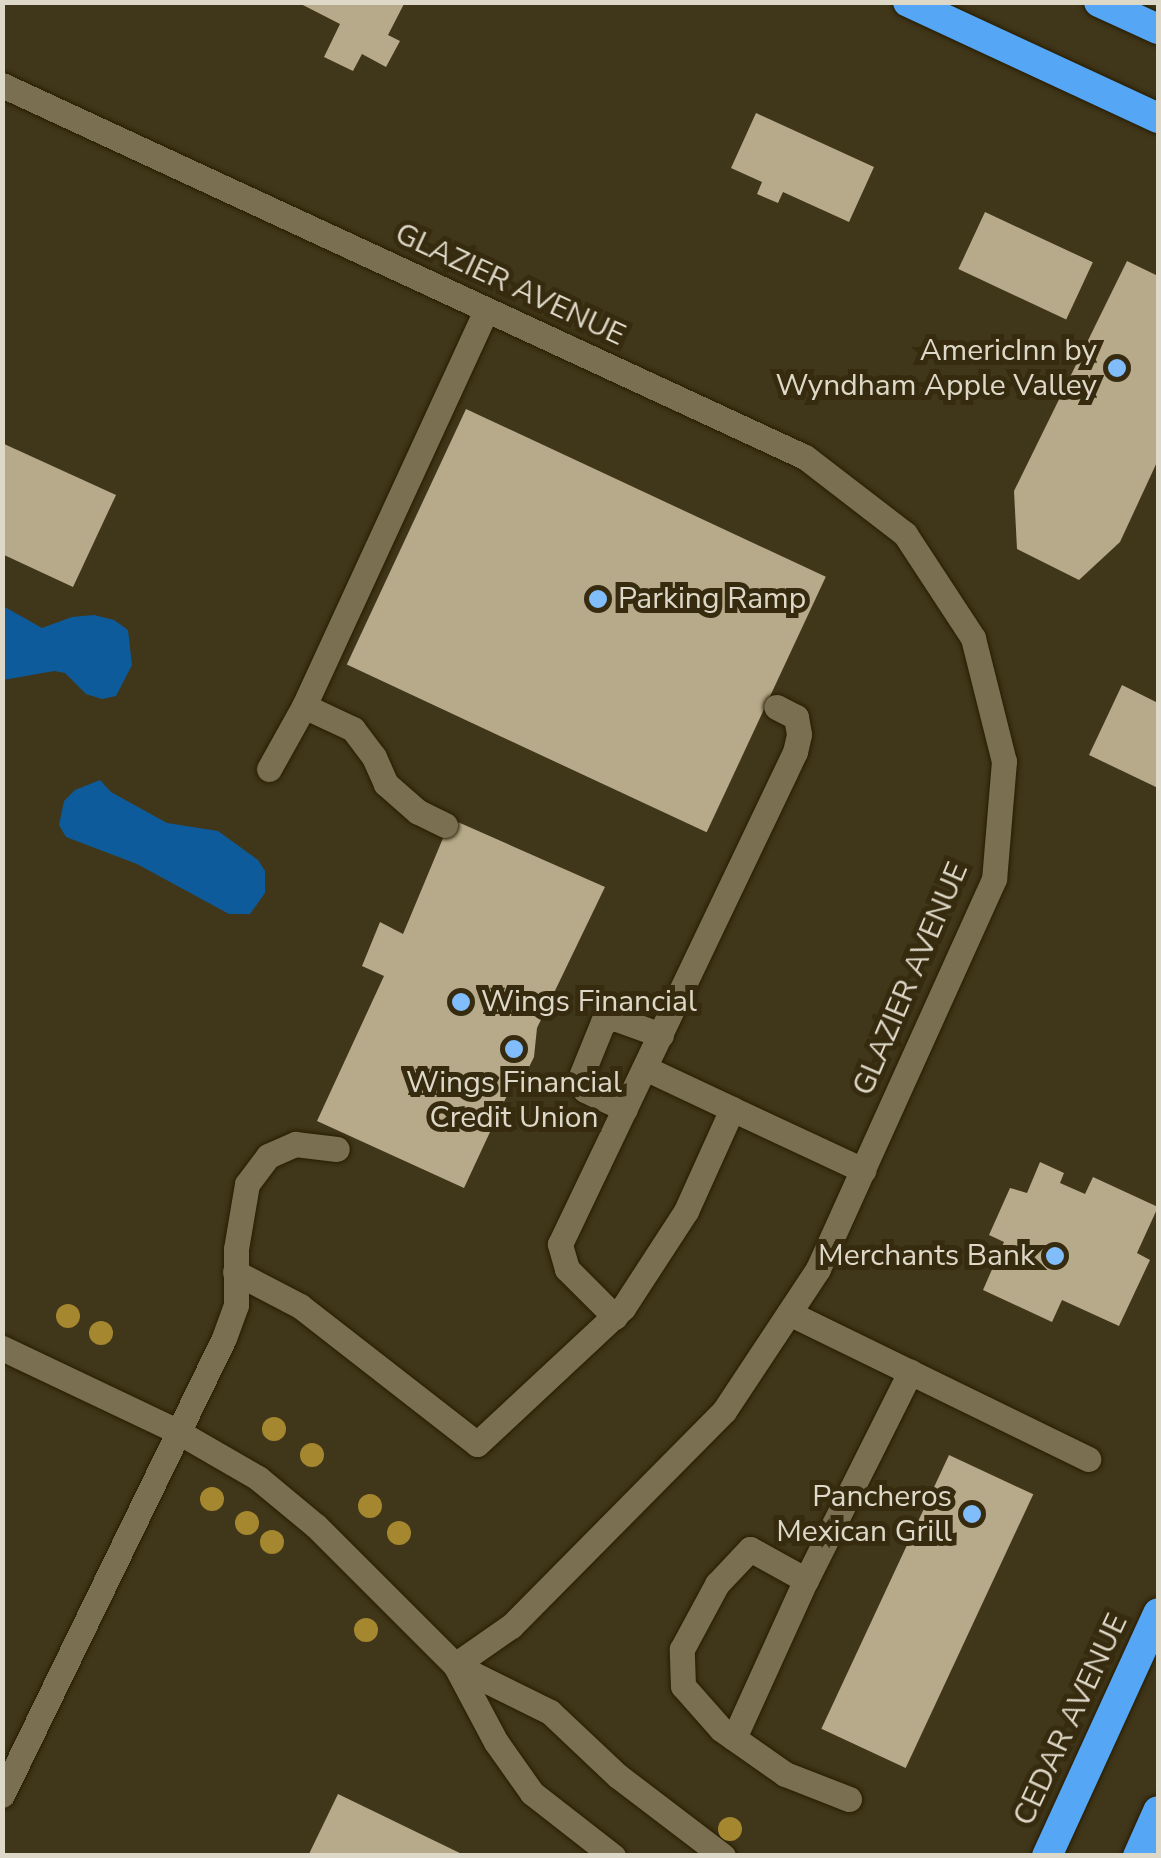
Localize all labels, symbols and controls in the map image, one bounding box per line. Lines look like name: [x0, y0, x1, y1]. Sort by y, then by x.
street label: GLAZIER AVENUE: [389, 216, 631, 354]
place label: AmericInn by Wyndham Apple Valley: [776, 333, 1097, 404]
marker: AmericInn by Wyndham Apple Valley: [1106, 357, 1128, 379]
place label: Parking Ramp: [618, 581, 806, 617]
marker: Parking Ramp: [587, 588, 609, 610]
street label: GLAZIER AVENUE: [846, 857, 976, 1101]
place label: Wings Financial: [481, 984, 697, 1020]
marker: Wings Financial: [450, 991, 472, 1013]
marker: Wings Financial Credit Union: [503, 1038, 525, 1060]
place label: Wings Financial Credit Union: [406, 1065, 622, 1136]
place label: Merchants Bank: [818, 1238, 1035, 1274]
marker: Merchants Bank: [1044, 1245, 1066, 1267]
place label: Pancheros Mexican Grill: [776, 1479, 952, 1550]
marker: Pancheros Mexican Grill: [961, 1503, 983, 1525]
street label: CEDAR AVENUE: [1006, 1609, 1136, 1831]

